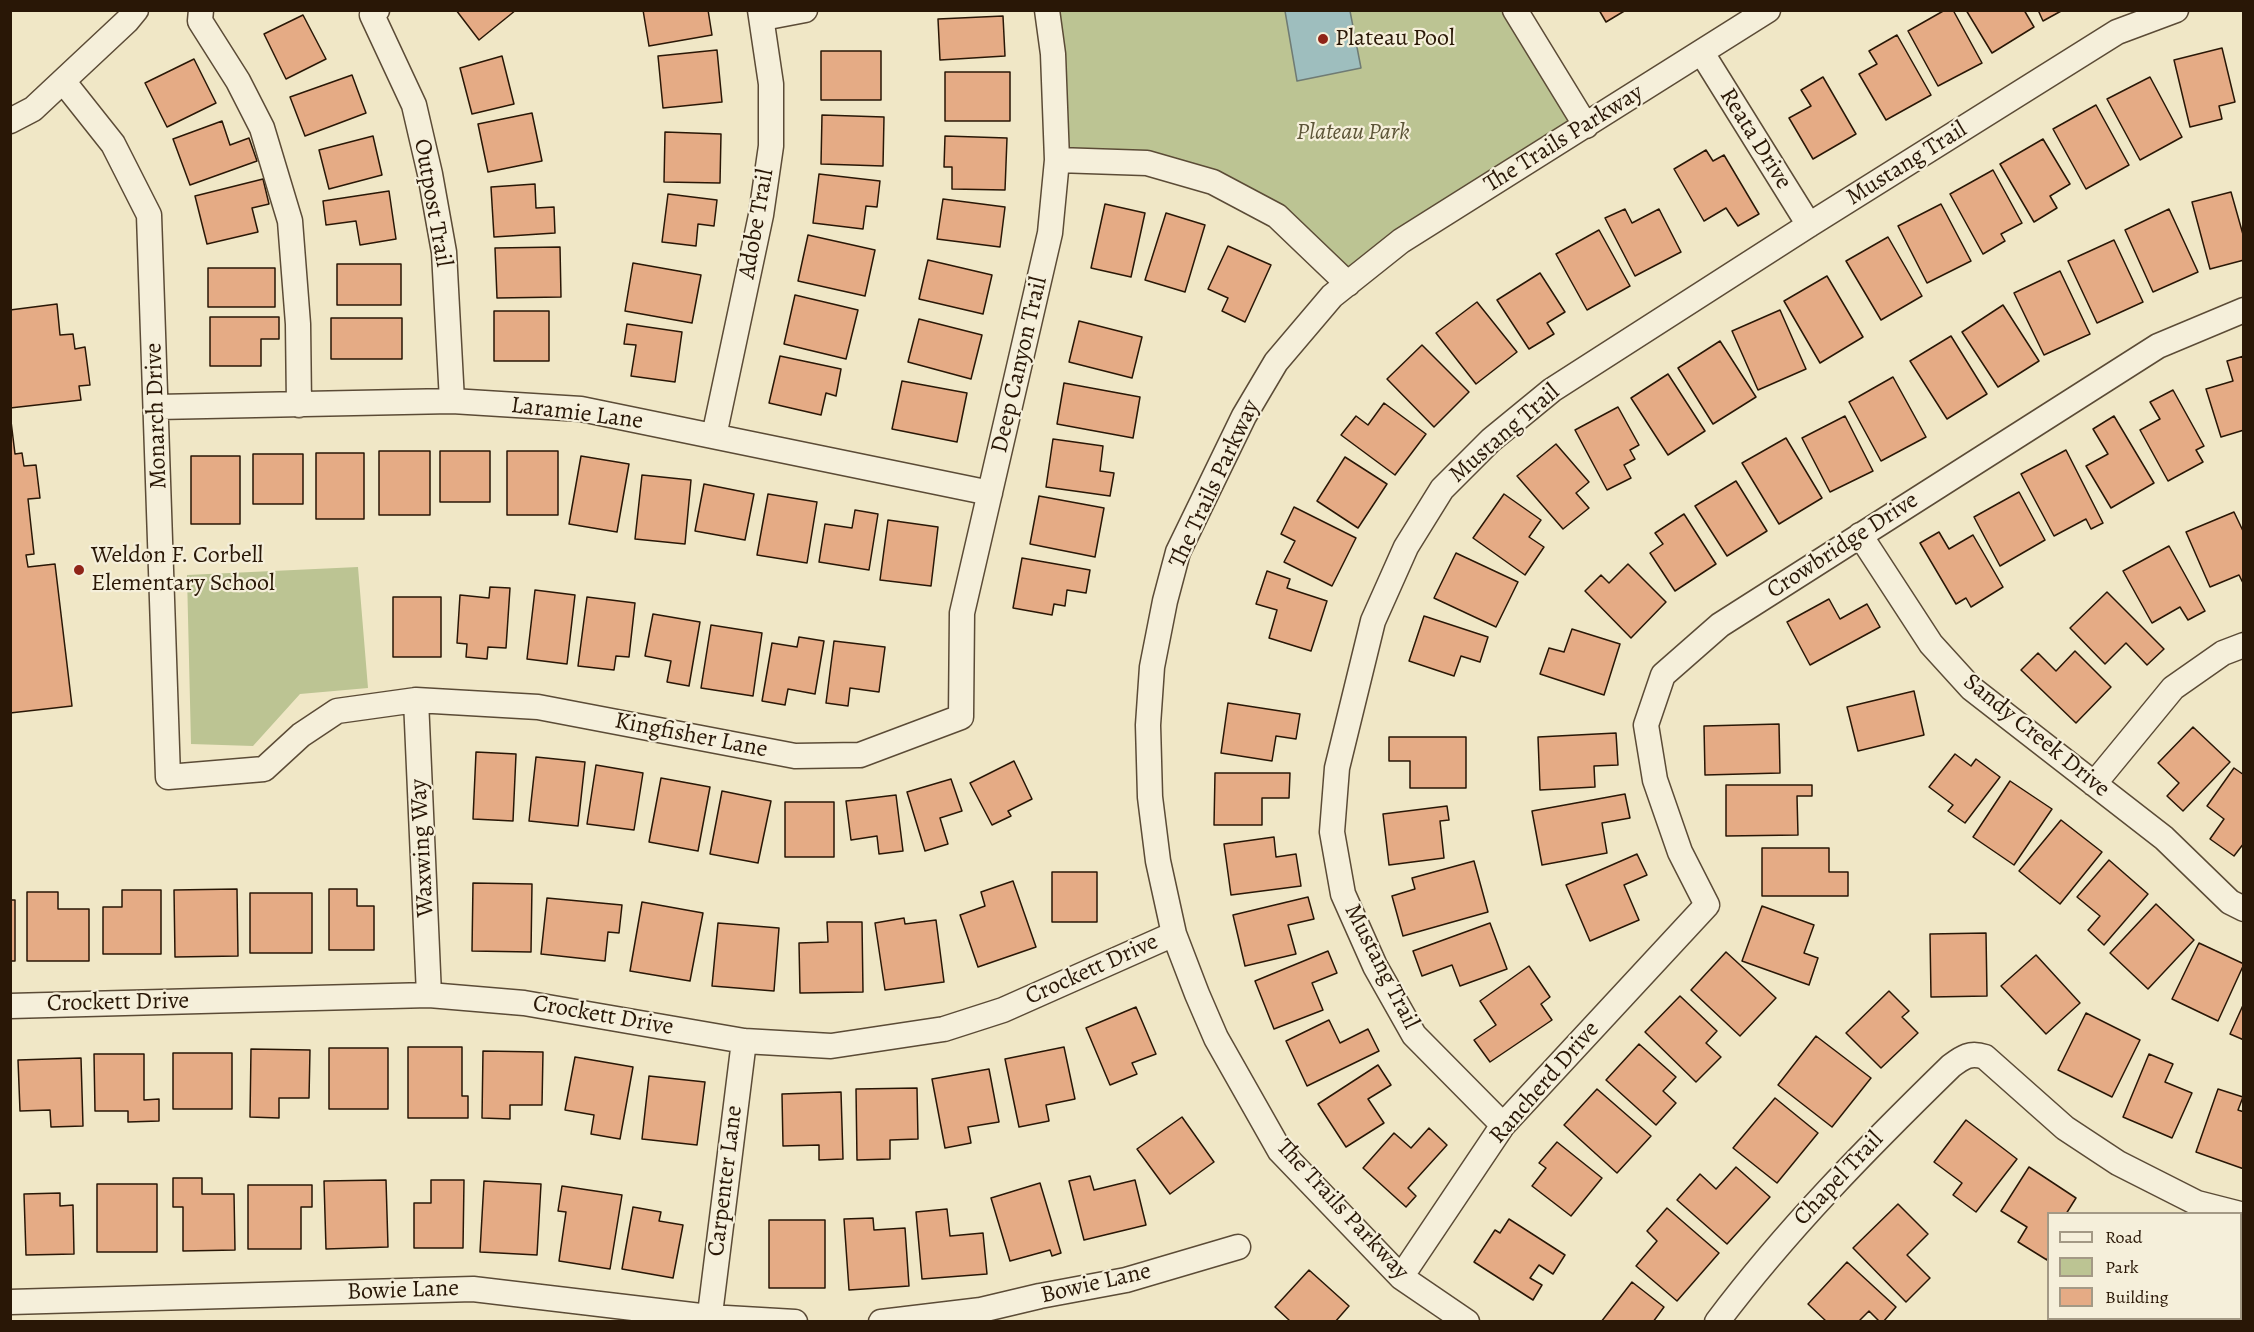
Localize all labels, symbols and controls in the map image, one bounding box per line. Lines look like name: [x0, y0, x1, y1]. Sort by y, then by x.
place label: Plateau Pool: [1335, 25, 1455, 53]
marker: Plateau Pool: [1316, 32, 1330, 46]
street label: The Trails Parkway: [1479, 79, 1649, 199]
street label: Reata Drive: [1713, 83, 1797, 195]
street label: Mustang Trail: [1841, 116, 1973, 212]
park label: Plateau Park: [1296, 119, 1410, 147]
street label: Outpost Trail: [407, 137, 457, 269]
street label: Adobe Trail: [733, 167, 781, 281]
street label: Deep Canyon Trail: [986, 274, 1054, 456]
street label: Monarch Drive: [140, 342, 174, 490]
street label: Mustang Trail: [1444, 378, 1566, 490]
street label: Laramie Lane: [509, 392, 645, 436]
street label: The Trails Parkway: [1164, 396, 1266, 572]
street label: Crowbridge Drive: [1762, 486, 1924, 606]
place label: Weldon F. Corbell Elementary School: [91, 542, 275, 598]
marker: Weldon F. Corbell Elementary School: [72, 563, 86, 577]
street label: Sandy Creek Drive: [1957, 668, 2115, 804]
street label: Kingfisher Lane: [612, 707, 770, 765]
street label: Waxwing Way: [405, 778, 441, 918]
street label: Mustang Trail: [1337, 900, 1425, 1034]
street label: Crockett Drive: [1021, 928, 1163, 1012]
street label: Crockett Drive: [47, 987, 189, 1019]
street label: Crockett Drive: [530, 989, 676, 1043]
street label: Rancherd Drive: [1484, 1016, 1606, 1150]
street label: Carpenter Lane: [702, 1104, 750, 1258]
street label: Chapel Trail: [1788, 1126, 1890, 1232]
street label: The Trails Parkway: [1269, 1134, 1415, 1286]
legend: [2047, 1212, 2242, 1320]
text: Road: [2105, 1225, 2142, 1249]
text: Park: [2105, 1255, 2139, 1279]
street label: Bowie Lane: [1038, 1257, 1154, 1311]
street label: Bowie Lane: [346, 1275, 460, 1307]
text: Building: [2105, 1285, 2169, 1309]

